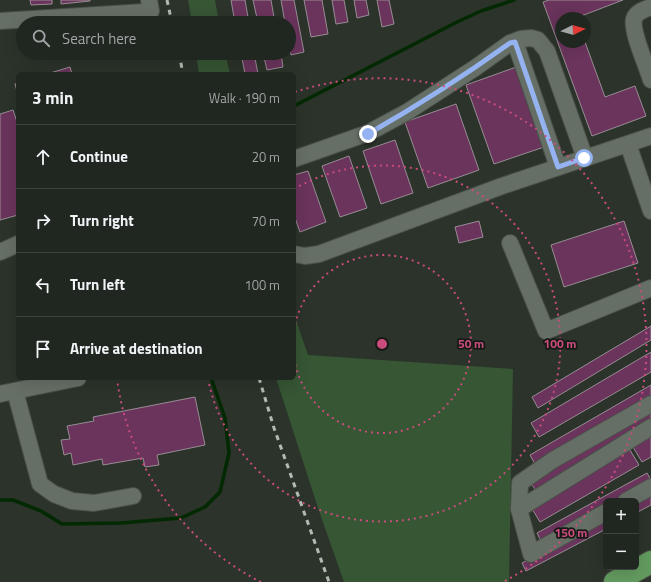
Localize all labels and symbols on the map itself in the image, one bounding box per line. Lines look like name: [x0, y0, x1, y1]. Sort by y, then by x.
north arrow: [555, 12, 591, 48]
route end: [359, 125, 377, 143]
route start: [575, 149, 593, 167]
text: 50 m: [458, 334, 484, 353]
text: 100 m: [544, 334, 576, 353]
centre of rings: [375, 337, 389, 351]
text: 150 m: [555, 523, 587, 542]

